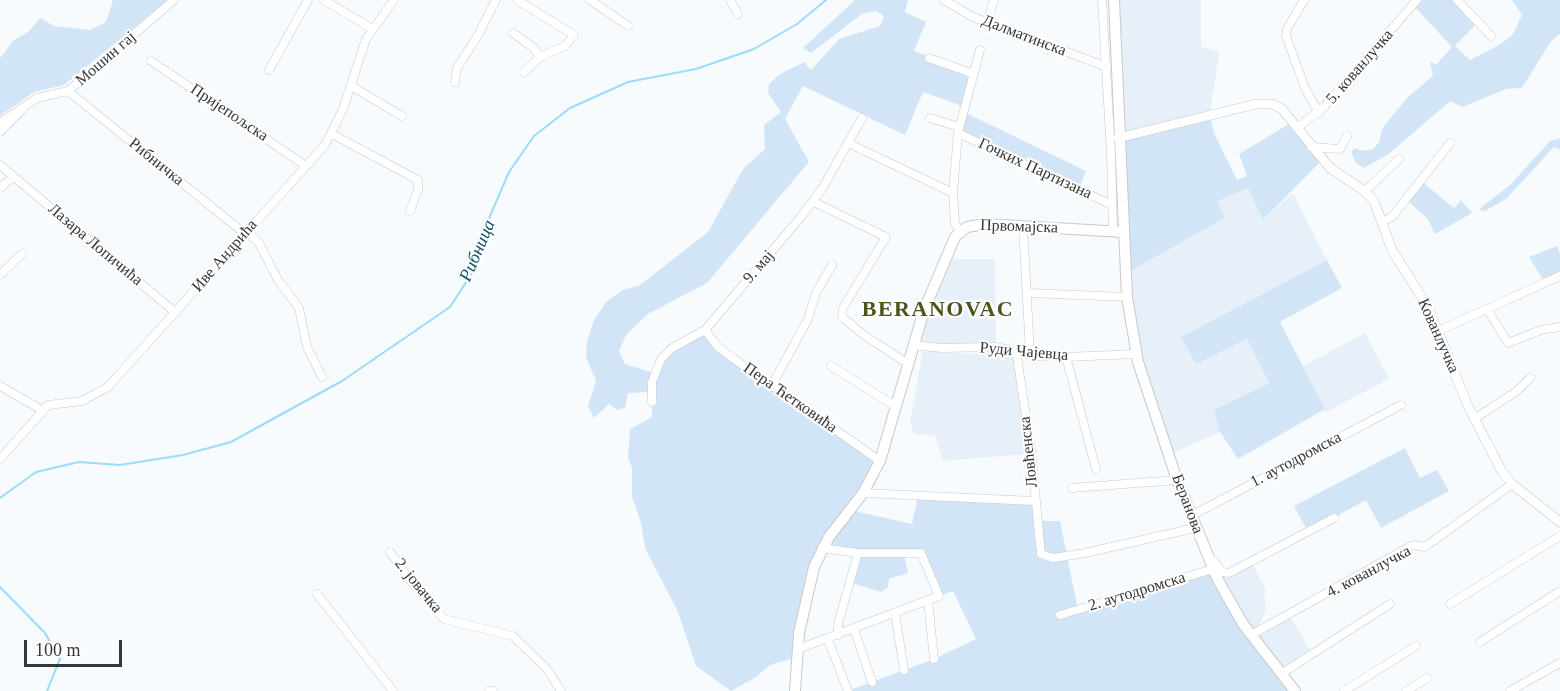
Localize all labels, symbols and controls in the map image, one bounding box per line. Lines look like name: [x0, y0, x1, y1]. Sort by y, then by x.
street label: Далматинска: [979, 11, 1069, 61]
street label: 5. кованлучка: [1322, 26, 1398, 108]
street label: Мошин гај: [72, 28, 140, 90]
street label: Пријепољска: [186, 80, 272, 146]
street label: Рибничка: [125, 134, 187, 190]
street label: Гочких Партизана: [975, 134, 1095, 204]
street label: Лазара Лопичића: [44, 200, 146, 290]
street label: Иве Андрића: [188, 216, 262, 296]
street label: Првомајска: [980, 216, 1058, 238]
water label: Рибница: [455, 217, 501, 285]
street label: 9. мај: [739, 247, 779, 287]
street label: Кованлучка: [1413, 296, 1463, 376]
district label: BERANOVAC: [862, 297, 1014, 323]
street label: Руди Чајевца: [979, 339, 1069, 365]
street label: Пера Ћетковића: [739, 359, 841, 437]
street label: Ловћенска: [1016, 415, 1042, 489]
street label: 1. аутодромска: [1247, 428, 1345, 492]
street label: Беранова: [1167, 471, 1207, 537]
street label: 4. кованлучка: [1324, 542, 1414, 602]
street label: 2. јовачка: [390, 555, 446, 617]
street label: 2. аутодромска: [1086, 568, 1188, 616]
scale bar: [27, 628, 124, 666]
text: 100 m: [35, 640, 81, 660]

